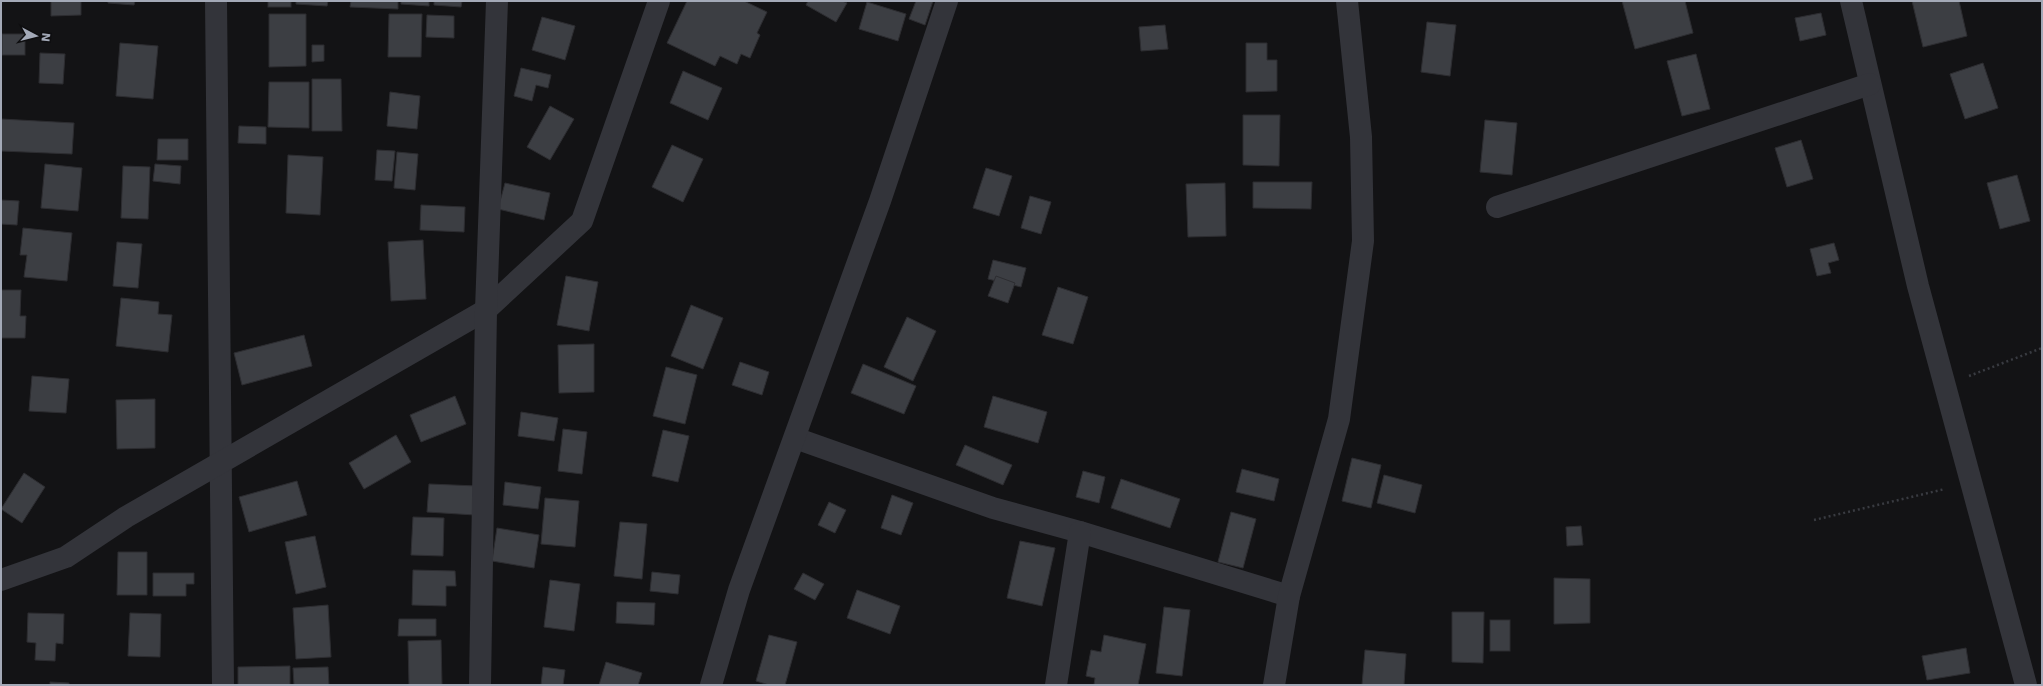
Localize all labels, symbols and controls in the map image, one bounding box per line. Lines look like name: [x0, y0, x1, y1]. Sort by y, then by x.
north arrow: [16, 16, 56, 56]
text: N: [38, 32, 52, 43]

